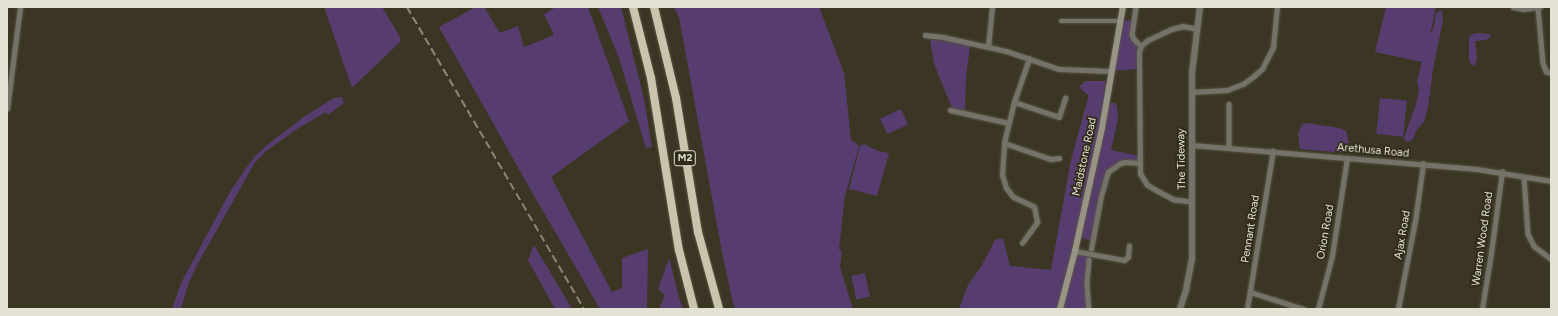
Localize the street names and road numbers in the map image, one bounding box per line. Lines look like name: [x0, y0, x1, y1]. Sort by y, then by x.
street label: Maidstone Road: [1070, 117, 1100, 197]
street label: The Tideway: [1175, 128, 1189, 190]
street label: Arethusa Road: [1336, 141, 1410, 161]
road number: M2: [673, 150, 697, 166]
street label: Warren Wood Road: [1470, 191, 1496, 287]
street label: Pennant Road: [1239, 194, 1263, 264]
street label: Orion Road: [1315, 204, 1337, 260]
street label: Ajax Road: [1392, 210, 1414, 260]

